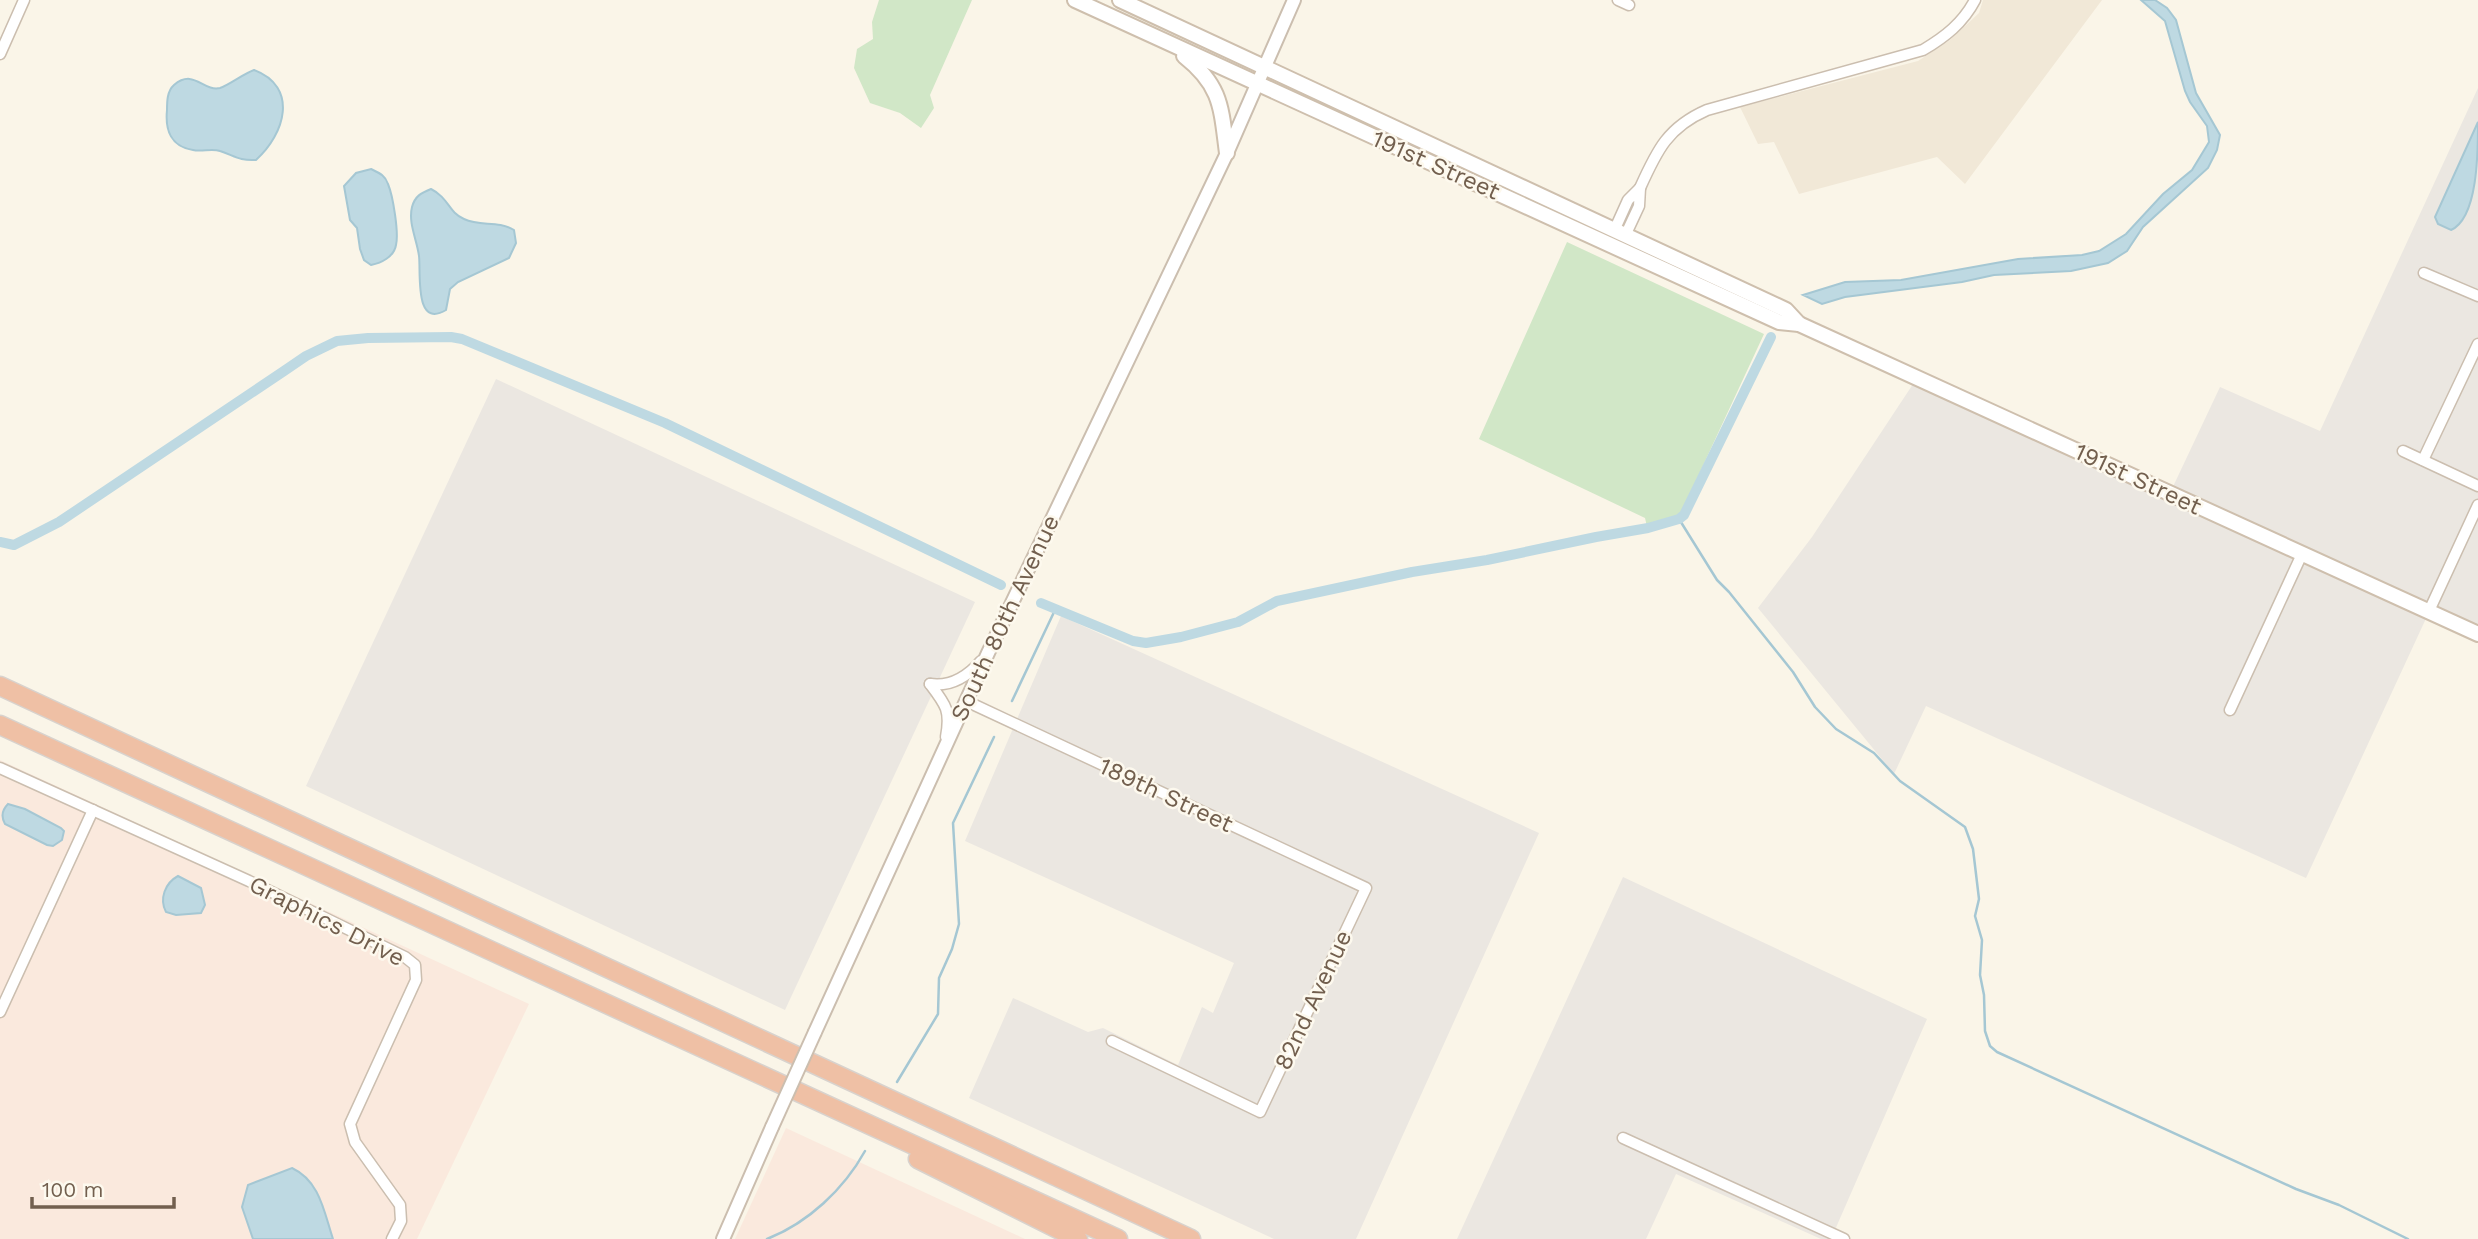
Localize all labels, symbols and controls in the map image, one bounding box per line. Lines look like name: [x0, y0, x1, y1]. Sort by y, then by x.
street label: 191st Street: [1368, 124, 1504, 206]
street label: 191st Street: [2070, 437, 2206, 521]
street label: South 80th Avenue: [945, 510, 1065, 726]
street label: 189th Street: [1095, 752, 1237, 838]
street label: Graphics Drive: [245, 870, 409, 972]
street label: 82nd Avenue: [1268, 926, 1358, 1074]
scale bar: [32, 1166, 173, 1210]
text: 100 m: [42, 1177, 104, 1202]

